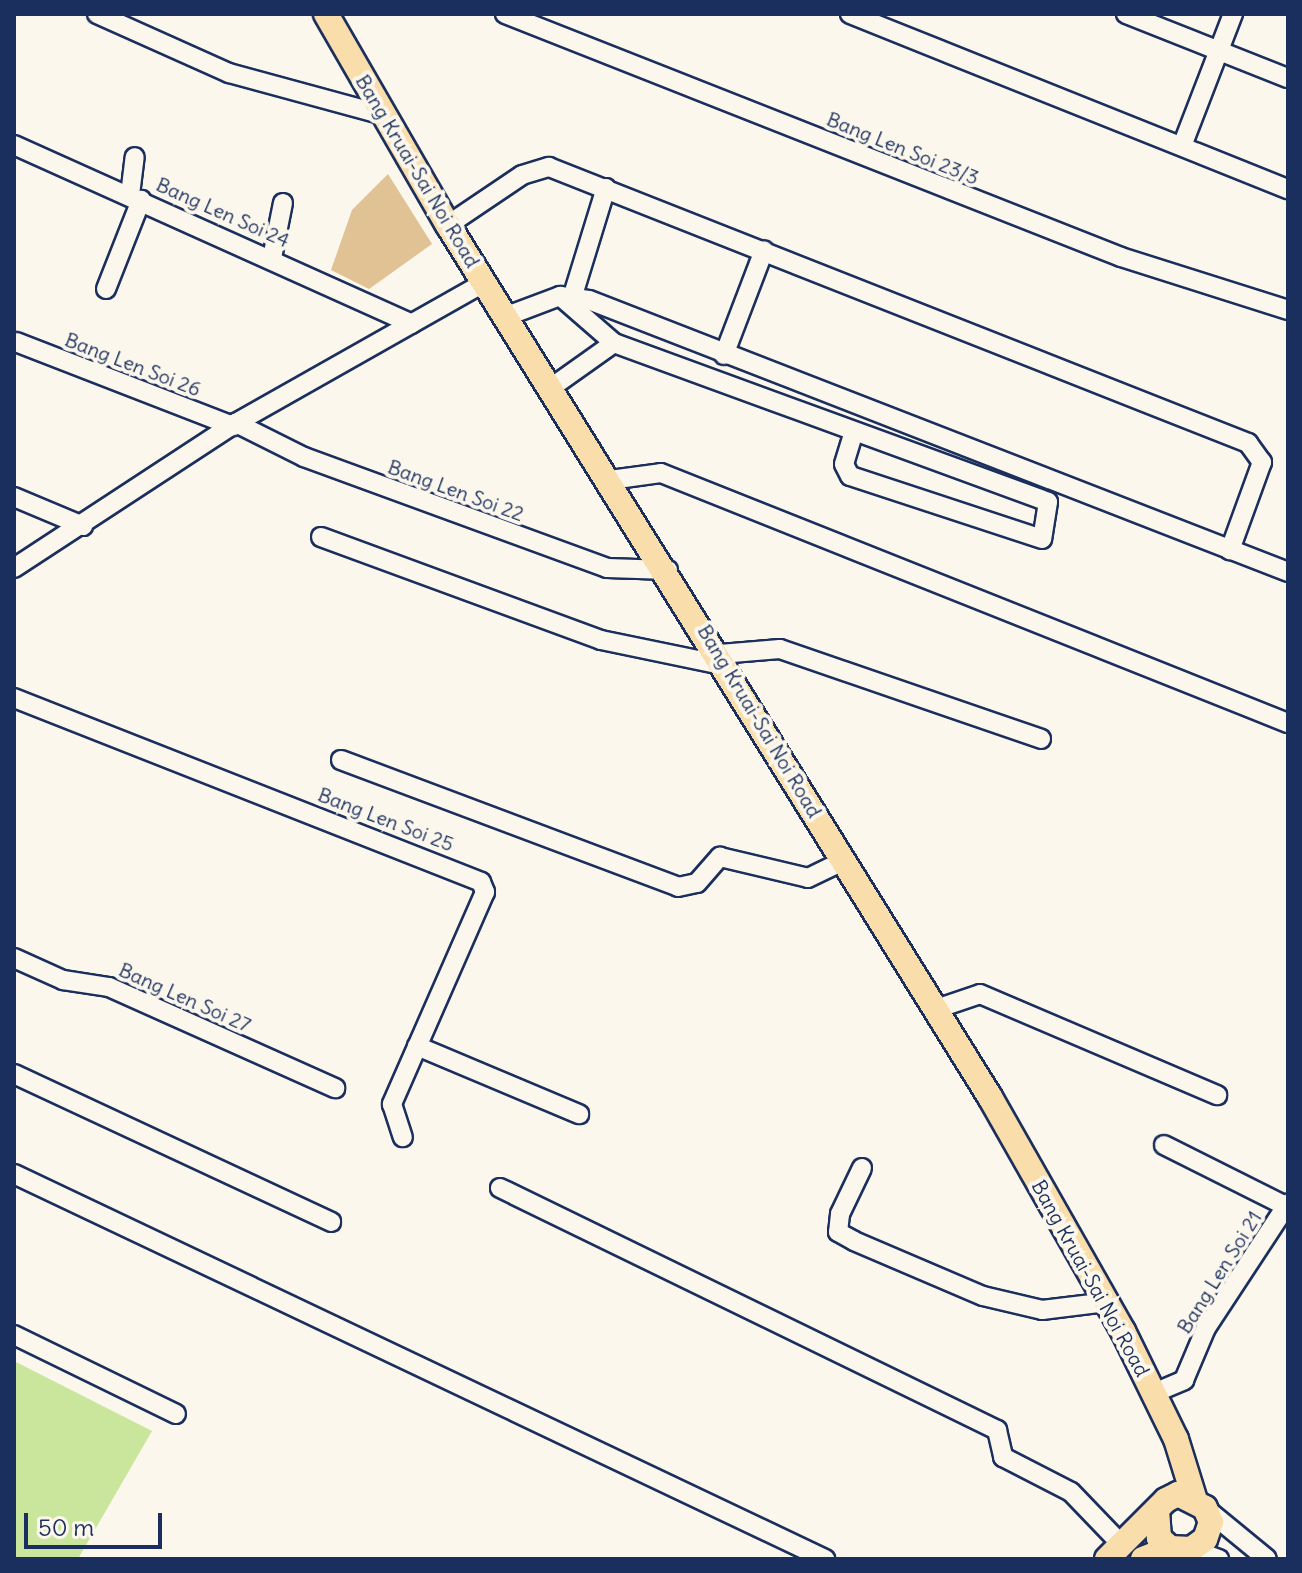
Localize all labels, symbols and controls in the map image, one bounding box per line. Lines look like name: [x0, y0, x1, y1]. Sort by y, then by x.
street label: Bang Kruai-Sai Noi Road: [351, 70, 485, 272]
street label: Bang Len Soi 23/3: [823, 107, 983, 189]
street label: Bang Len Soi 24: [153, 172, 293, 252]
street label: Bang Len Soi 26: [62, 327, 204, 401]
street label: Bang Len Soi 22: [385, 454, 527, 526]
street label: Bang Kruai-Sai Noi Road: [693, 620, 827, 822]
street label: Bang Len Soi 25: [315, 782, 457, 856]
street label: Bang Len Soi 27: [115, 957, 255, 1037]
street label: Bang Kruai-Sai Noi Road: [1027, 1176, 1155, 1380]
street label: Bang Len Soi 21: [1172, 1206, 1266, 1338]
scale bar: [28, 1497, 166, 1547]
text: 50 m: [38, 1512, 94, 1542]

